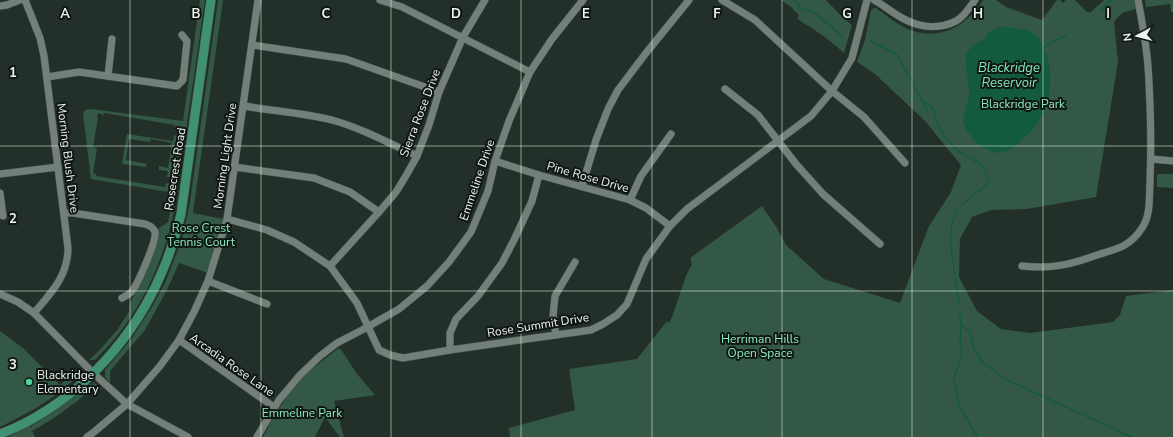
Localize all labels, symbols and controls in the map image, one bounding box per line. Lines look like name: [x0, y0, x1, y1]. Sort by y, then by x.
text: A: [60, 5, 70, 23]
text: B: [192, 5, 201, 23]
text: C: [322, 5, 331, 23]
text: D: [451, 5, 461, 23]
text: E: [582, 5, 590, 23]
text: F: [713, 5, 721, 23]
text: G: [842, 5, 852, 23]
text: H: [973, 5, 983, 23]
text: I: [1106, 5, 1110, 23]
north arrow: [1117, 16, 1157, 56]
text: N: [1120, 32, 1136, 42]
water label: Blackridge Reservoir: [978, 59, 1040, 92]
text: 1: [9, 64, 17, 82]
street label: Sierra Rose Drive: [396, 67, 444, 159]
park label: Blackridge Park: [981, 96, 1066, 112]
street label: Morning Blush Drive: [53, 102, 83, 214]
street label: Morning Light Drive: [210, 102, 240, 210]
street label: Rosecrest Road: [161, 126, 189, 212]
street label: Emmeline Drive: [456, 137, 498, 223]
street label: Pine Rose Drive: [545, 158, 631, 196]
text: 2: [9, 210, 17, 228]
park label: Rose Crest Tennis Court: [167, 220, 236, 250]
street label: Rose Summit Drive: [486, 309, 590, 341]
street label: Arcadia Rose Lane: [186, 330, 278, 400]
park label: Herriman Hills Open Space: [721, 331, 799, 361]
text: 3: [9, 356, 17, 374]
place label: Blackridge Elementary: [37, 367, 100, 397]
marker: Blackridge Elementary: [24, 377, 34, 387]
park label: Emmeline Park: [262, 405, 343, 421]

